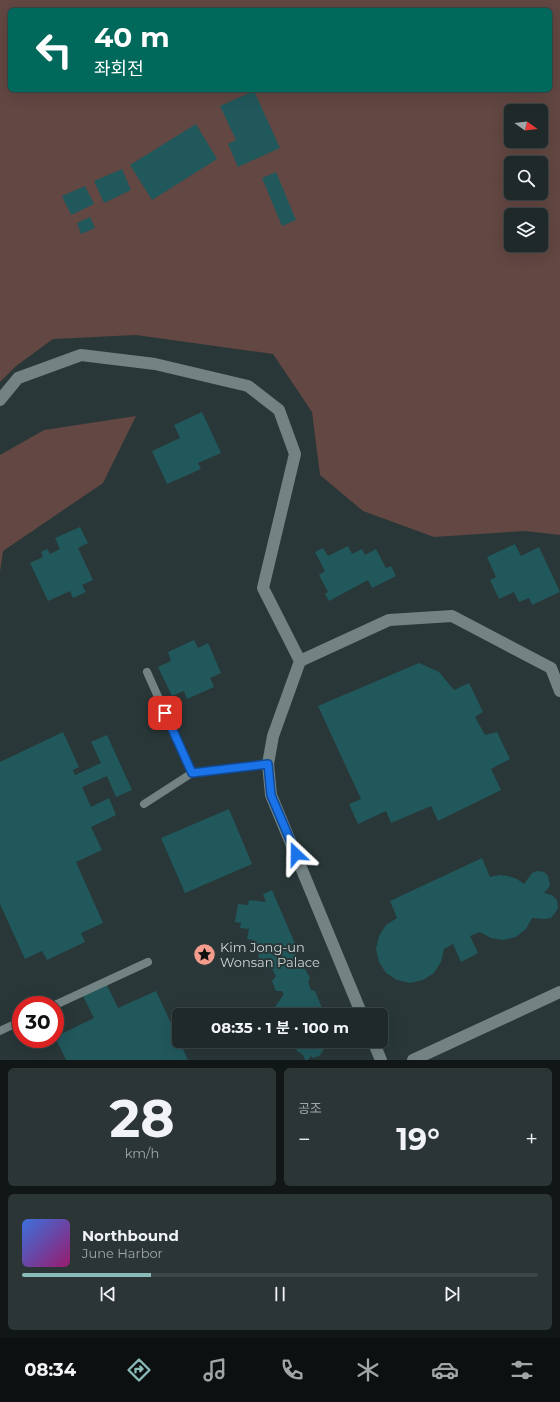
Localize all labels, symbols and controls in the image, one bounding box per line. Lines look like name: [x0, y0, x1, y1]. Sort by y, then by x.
text: 40 m: [94, 20, 170, 54]
icon: left: [28, 24, 80, 76]
text: 좌회전: [94, 58, 144, 80]
north arrow: [504, 104, 548, 148]
map controls: [504, 104, 548, 252]
button: search: [504, 156, 548, 200]
button: layers: [504, 208, 548, 252]
pin: [148, 696, 182, 730]
icon: arrive: [154, 702, 176, 724]
position arrow: [275, 833, 317, 875]
place label: Kim Jong-un Wonsan Palace: [220, 939, 320, 970]
place icon: Kim Jong-un Wonsan Palace: [191, 941, 217, 967]
speed limit sign: 30: [12, 996, 64, 1048]
text: 08:35 · 1 분 · 100 m: [211, 1018, 349, 1037]
text: 28: [109, 1087, 175, 1150]
text: 공조: [298, 1100, 322, 1116]
text: 19°: [396, 1121, 440, 1158]
text: −: [298, 1126, 311, 1153]
text: +: [525, 1126, 538, 1153]
text: km/h: [125, 1145, 159, 1161]
text: Northbound: [82, 1226, 179, 1245]
text: June Harbor: [82, 1245, 163, 1261]
icon: previous: [97, 1283, 119, 1305]
icon: pause: [269, 1283, 291, 1305]
icon: next: [441, 1283, 463, 1305]
icon: directions: [125, 1356, 153, 1384]
icon: music: [201, 1356, 229, 1384]
icon: phone: [278, 1356, 306, 1384]
icon: climate: [354, 1356, 382, 1384]
icon: car: [431, 1356, 459, 1384]
icon: filters: [508, 1356, 536, 1384]
text: 08:34: [24, 1359, 76, 1381]

